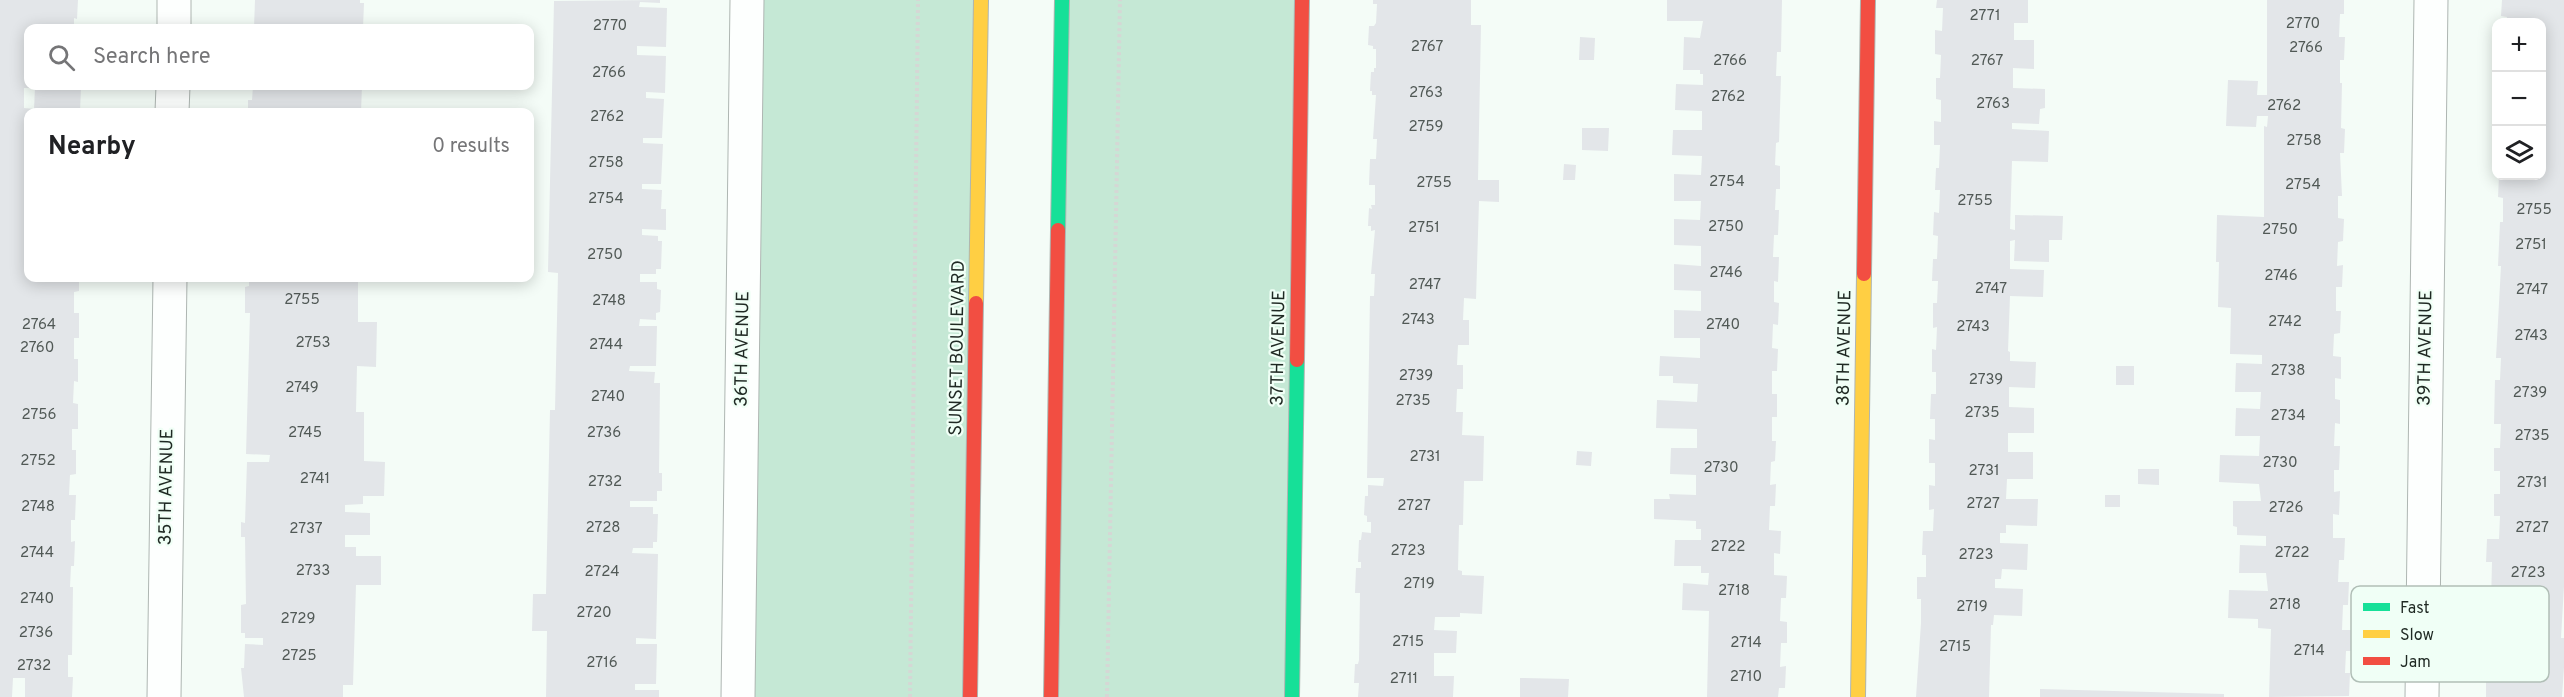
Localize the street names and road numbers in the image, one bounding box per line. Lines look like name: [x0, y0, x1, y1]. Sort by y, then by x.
street label: SUNSET BOULEVARD: [945, 260, 971, 436]
street label: 37TH AVENUE: [1266, 290, 1292, 406]
street label: 38TH AVENUE: [1832, 290, 1858, 406]
street label: 39TH AVENUE: [2413, 290, 2439, 406]
street label: 36TH AVENUE: [730, 291, 756, 407]
street label: 35TH AVENUE: [154, 428, 180, 546]

